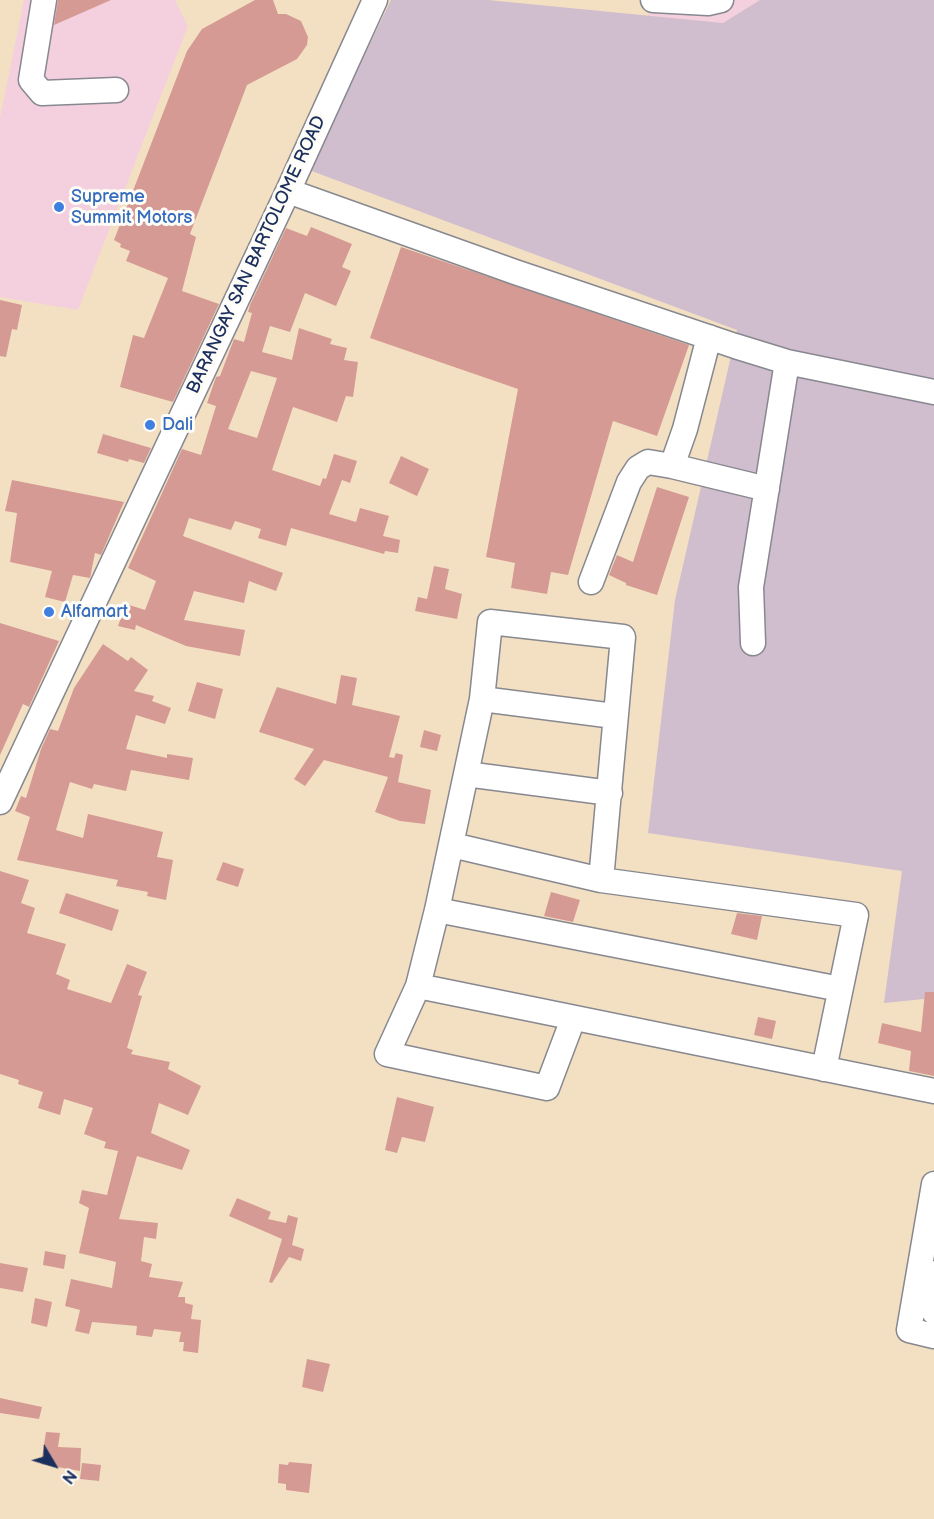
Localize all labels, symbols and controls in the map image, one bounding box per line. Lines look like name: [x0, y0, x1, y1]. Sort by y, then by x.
street label: BARANGAY SAN BARTOLOME ROAD: [183, 113, 331, 397]
place label: Supreme Summit Motors: [71, 186, 192, 228]
marker: Supreme Summit Motors: [52, 200, 66, 214]
place label: Dali: [162, 414, 193, 436]
marker: Dali: [143, 418, 157, 432]
place label: Alfamart: [61, 601, 128, 623]
marker: Alfamart: [42, 605, 56, 619]
north arrow: [24, 1435, 84, 1495]
text: N: [57, 1466, 80, 1487]

